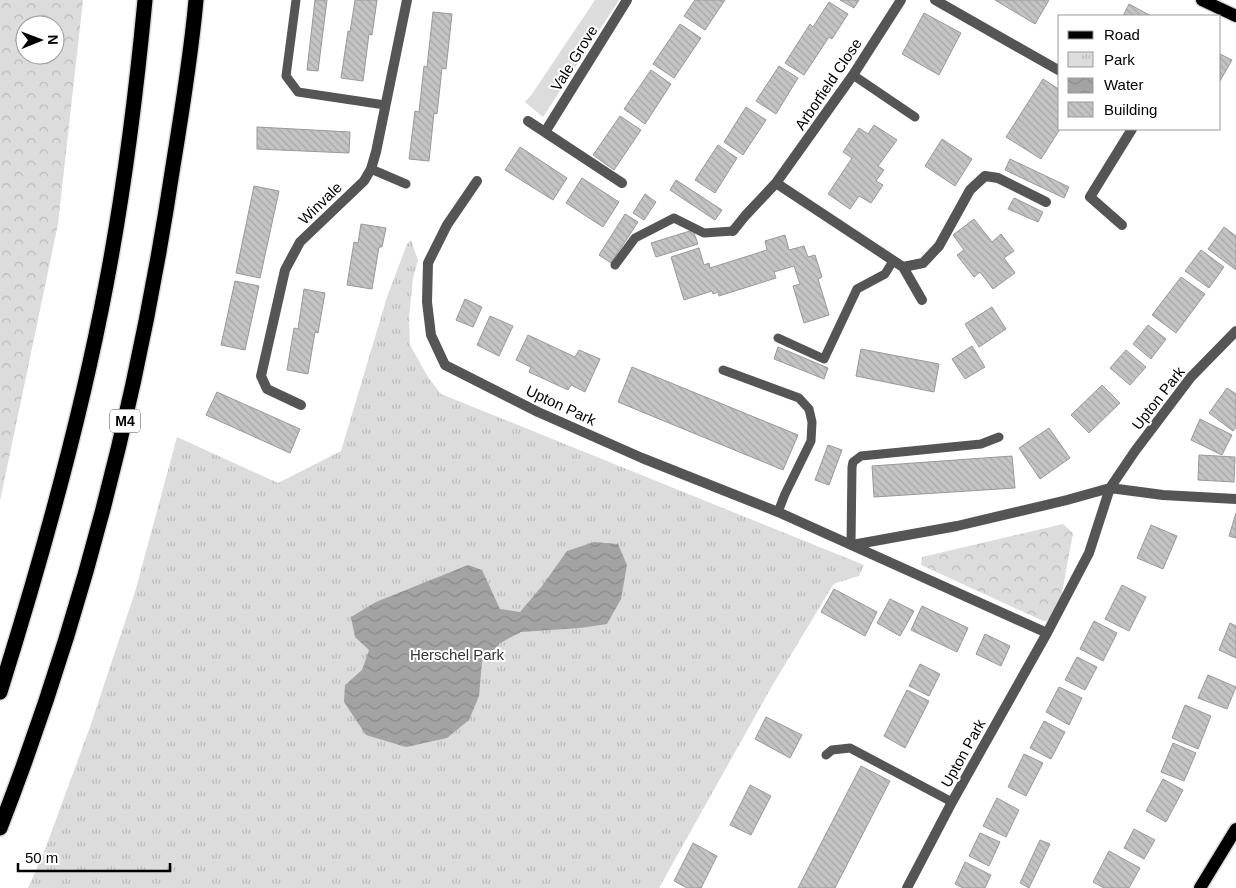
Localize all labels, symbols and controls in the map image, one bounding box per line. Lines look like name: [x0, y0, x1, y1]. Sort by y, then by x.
north arrow: [15, 15, 65, 65]
legend: [1058, 15, 1221, 130]
street label: Vale Grove: [547, 22, 601, 94]
text: Road: [1104, 26, 1140, 43]
text: N: [45, 35, 61, 45]
street label: Arborfield Close: [791, 35, 865, 133]
text: Park: [1104, 51, 1135, 68]
text: Water: [1104, 76, 1143, 93]
text: Building: [1104, 101, 1157, 118]
street label: Winvale: [295, 178, 345, 228]
street label: Upton Park: [1128, 363, 1188, 433]
street label: Upton Park: [523, 381, 599, 429]
road number: M4: [110, 410, 140, 432]
park label: Herschel Park: [410, 646, 505, 663]
street label: Upton Park: [937, 716, 989, 790]
scale bar: [18, 840, 170, 872]
text: 50 m: [25, 849, 58, 866]

